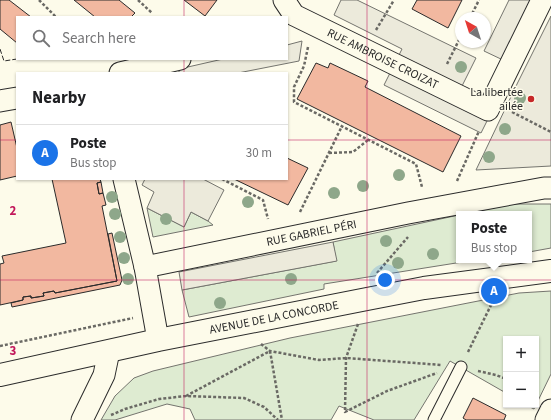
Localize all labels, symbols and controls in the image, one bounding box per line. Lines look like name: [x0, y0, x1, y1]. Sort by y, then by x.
north arrow: [455, 12, 491, 48]
search box: [16, 16, 288, 60]
street label: RUE AMBROISE CROIZAT: [324, 24, 442, 94]
icon: search: [30, 27, 52, 49]
text: Search here: [62, 28, 136, 49]
place label: La libertée ailée: [470, 84, 523, 115]
text: Nearby: [32, 86, 86, 110]
marker: La libertée ailée: [526, 94, 536, 104]
text: Poste: [70, 133, 106, 154]
text: A: [41, 144, 49, 162]
text: 30 m: [246, 144, 272, 162]
text: Bus stop: [70, 154, 116, 172]
text: 2: [10, 202, 17, 220]
popup: [456, 211, 532, 263]
street label: RUE GABRIEL PÉRI: [265, 216, 358, 251]
text: Poste: [471, 218, 507, 239]
text: Bus stop: [471, 239, 517, 257]
your location: [375, 270, 395, 290]
pin: A: [481, 276, 507, 306]
street label: AVENUE DE LA CONCORDE: [208, 297, 340, 339]
map controls: [503, 336, 539, 408]
button: +: [503, 336, 539, 372]
text: 3: [10, 342, 17, 360]
button: −: [503, 372, 539, 408]

